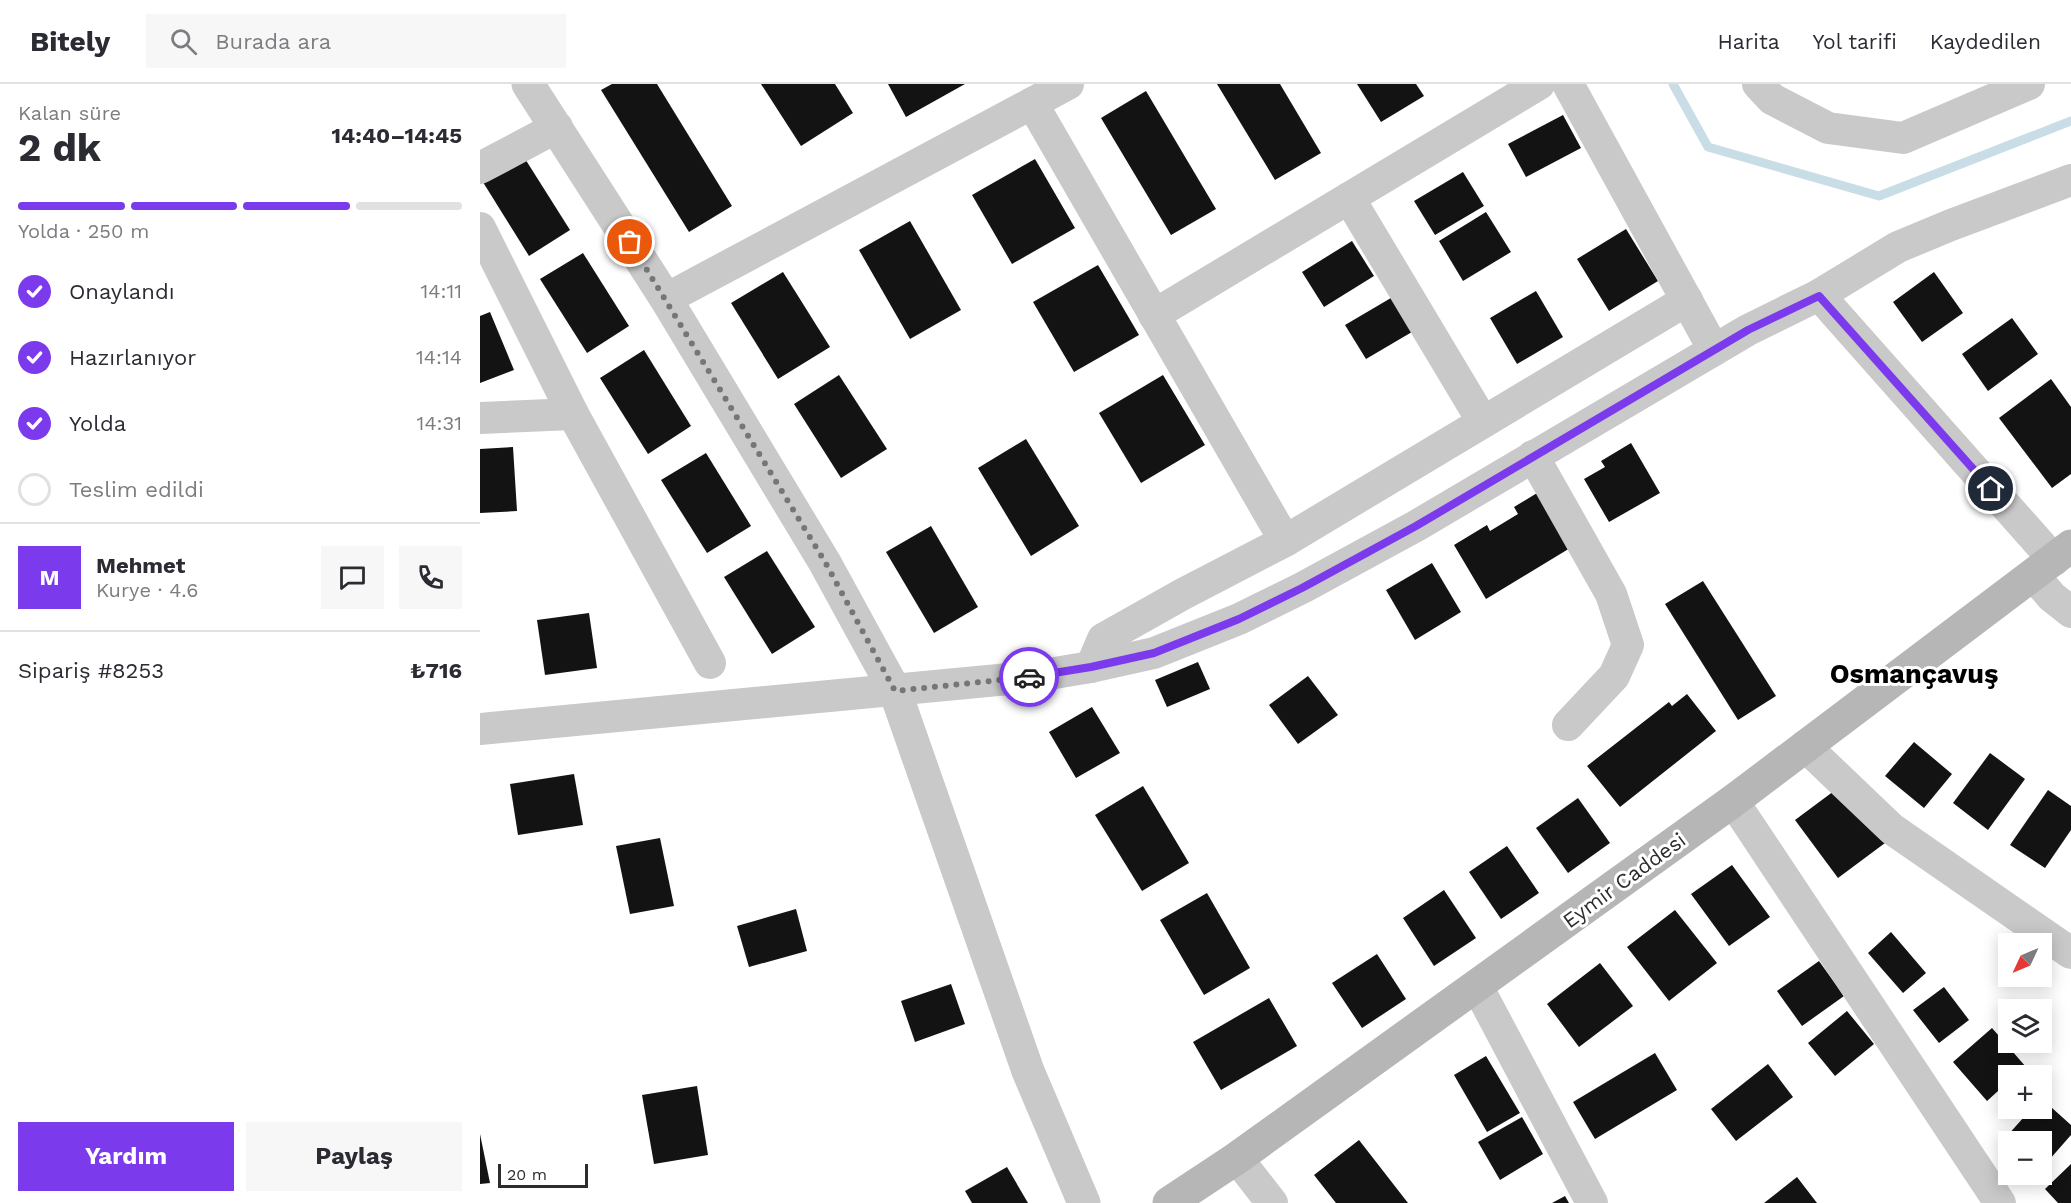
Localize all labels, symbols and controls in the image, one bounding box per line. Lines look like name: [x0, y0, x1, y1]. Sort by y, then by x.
search box: [146, 14, 566, 68]
text: Bitely: [30, 25, 110, 58]
icon: search: [167, 25, 200, 58]
text: Burada ara: [215, 29, 331, 54]
text: Harita: [1718, 29, 1780, 54]
text: Yol tarifi: [1813, 29, 1897, 54]
text: Kaydedilen: [1930, 29, 2041, 54]
text: Kalan süre: [18, 101, 121, 125]
text: 14:40–14:45: [332, 123, 462, 148]
text: 2 dk: [18, 125, 101, 170]
pin: [604, 216, 655, 267]
text: Yolda · 250 m: [18, 219, 149, 243]
icon: bag: [613, 225, 646, 258]
icon: check: [18, 275, 51, 308]
text: Onaylandı: [69, 279, 175, 304]
text: 14:11: [420, 279, 462, 303]
icon: check: [18, 341, 51, 374]
text: Hazırlanıyor: [69, 345, 196, 370]
text: 14:14: [416, 345, 462, 369]
icon: check: [18, 407, 51, 440]
text: Yolda: [69, 411, 126, 436]
text: 14:31: [417, 411, 462, 435]
pin: [1965, 463, 2016, 514]
icon: home: [1974, 472, 2007, 505]
text: Teslim edildi: [69, 477, 204, 502]
button: chat: [321, 546, 384, 609]
button: phone: [399, 546, 462, 609]
text: Mehmet: [96, 553, 185, 578]
text: M: [39, 565, 60, 590]
text: Kurye · 4.6: [96, 578, 198, 602]
courier: [999, 647, 1059, 707]
text: Sipariş #8253: [18, 658, 164, 683]
text: ₺716: [410, 658, 462, 683]
district label: Osmançavuş: [1830, 658, 1998, 690]
icon: car: [1013, 661, 1046, 694]
street label: Eymir Caddesi: [1558, 827, 1690, 933]
north arrow: [1998, 933, 2052, 987]
map controls: [1998, 933, 2052, 1185]
button: layers: [1998, 999, 2052, 1053]
button: +: [1998, 1065, 2052, 1119]
button: Yardım: [18, 1122, 234, 1191]
button: Paylaş: [246, 1122, 462, 1191]
button: −: [1998, 1131, 2052, 1185]
scale bar: [498, 1161, 588, 1188]
text: 20 m: [507, 1165, 547, 1184]

